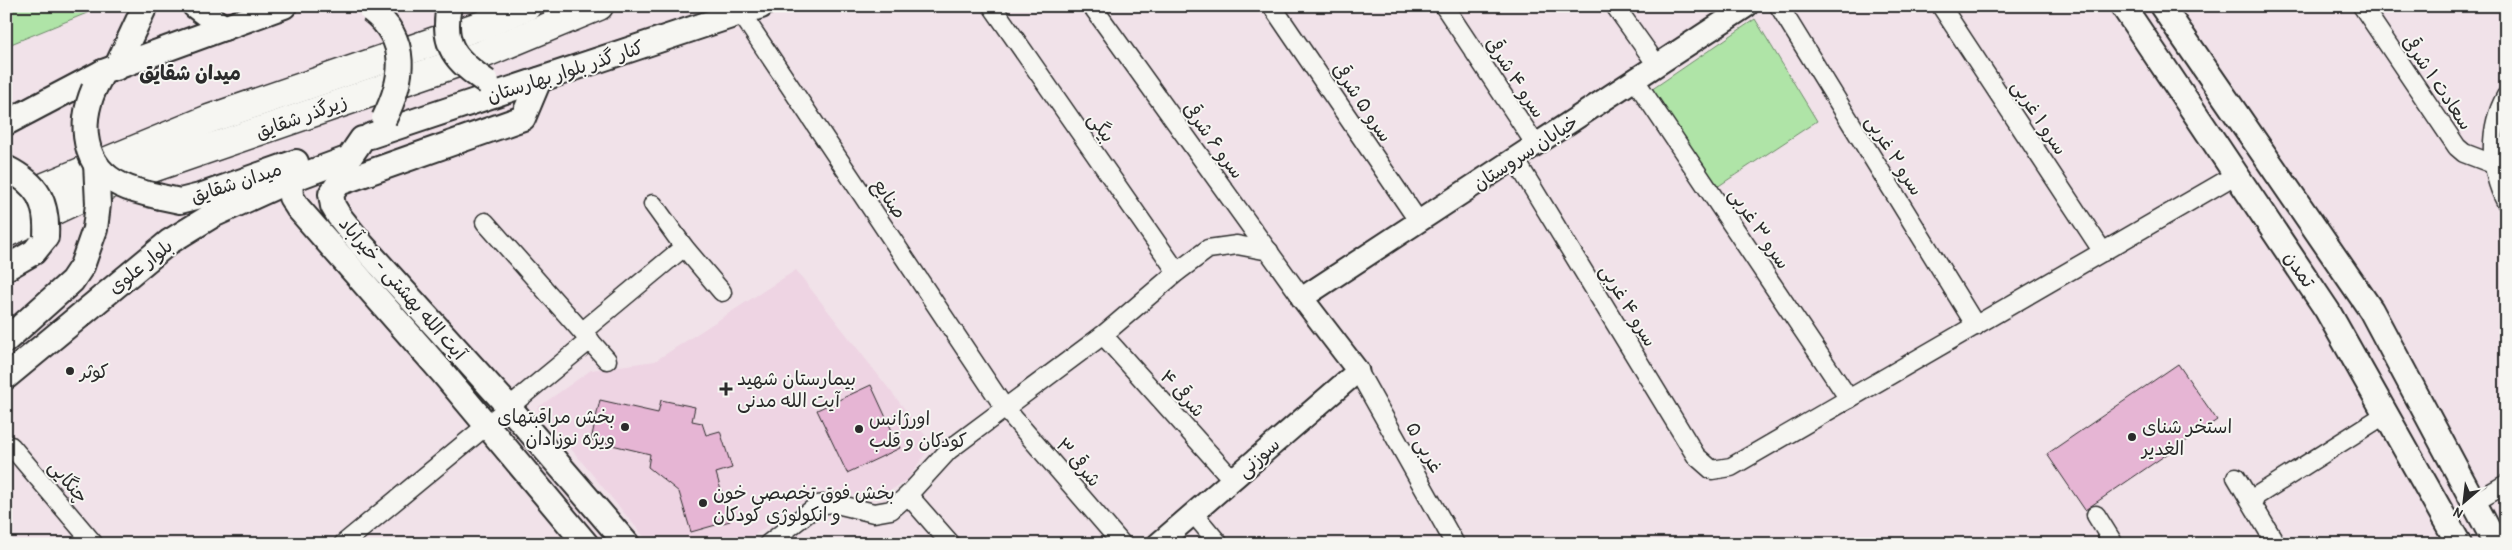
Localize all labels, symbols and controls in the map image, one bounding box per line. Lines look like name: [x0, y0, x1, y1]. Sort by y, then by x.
street label: سعادت ۱ شرقی: [2397, 29, 2479, 135]
street label: سرو ۴ شرقی: [1480, 31, 1552, 123]
street label: کنار گذر بلوار بهارستان: [483, 33, 647, 109]
street label: سرو ۵ شرقی: [1327, 57, 1399, 147]
district label: میدان شقایق: [139, 59, 241, 86]
street label: سرو ۱ غربی: [2006, 74, 2074, 160]
street label: زیرگذر شقایق: [252, 87, 350, 145]
street label: سرو ۶ شرقی: [1177, 96, 1251, 184]
street label: بیگی: [1082, 107, 1122, 147]
street label: خیابان سروستان: [1467, 108, 1583, 196]
street label: سرو ۲ غربی: [1860, 110, 1930, 200]
street label: میدان شقایق: [187, 155, 285, 209]
street label: صنایع: [866, 173, 913, 224]
street label: سرو ۳ غربی: [1723, 182, 1797, 274]
street label: آیت الله بهشتی - خیرآباد: [333, 211, 473, 366]
street label: بلوار علوی: [102, 232, 178, 300]
street label: تمدن: [2278, 246, 2322, 293]
street label: سرو ۴ غربی: [1594, 259, 1664, 351]
place label: کوثر: [78, 358, 109, 384]
street label: شرقی ۴: [1155, 363, 1211, 423]
marker: کوثر: [64, 365, 76, 377]
place label: بیمارستان شهید آیت الله مدنی: [737, 365, 856, 413]
marker: بیمارستان شهید آیت الله مدنی: [719, 382, 733, 396]
place label: بخش مراقبتهای ویژه نوزادان: [497, 403, 615, 451]
place label: اورژانس کودکان و قلب: [869, 405, 967, 453]
place label: استخر شنای الغدیر: [2140, 413, 2232, 461]
street label: غربی ۵: [1400, 417, 1450, 477]
marker: بخش مراقبتهای ویژه نوزادان: [619, 421, 631, 433]
marker: اورژانس کودکان و قلب: [853, 423, 865, 435]
street label: سوزنی: [1231, 431, 1285, 483]
marker: استخر شنای الغدیر: [2126, 431, 2138, 443]
street label: شرقی ۳: [1050, 432, 1108, 492]
street label: چنگایی: [43, 454, 95, 508]
north arrow: [2440, 478, 2490, 528]
place label: بخش فوق تخصصی خون و انکولوژی کودکان: [713, 479, 895, 527]
marker: بخش فوق تخصصی خون و انکولوژی کودکان: [697, 497, 709, 509]
text: N: [2449, 504, 2465, 524]

